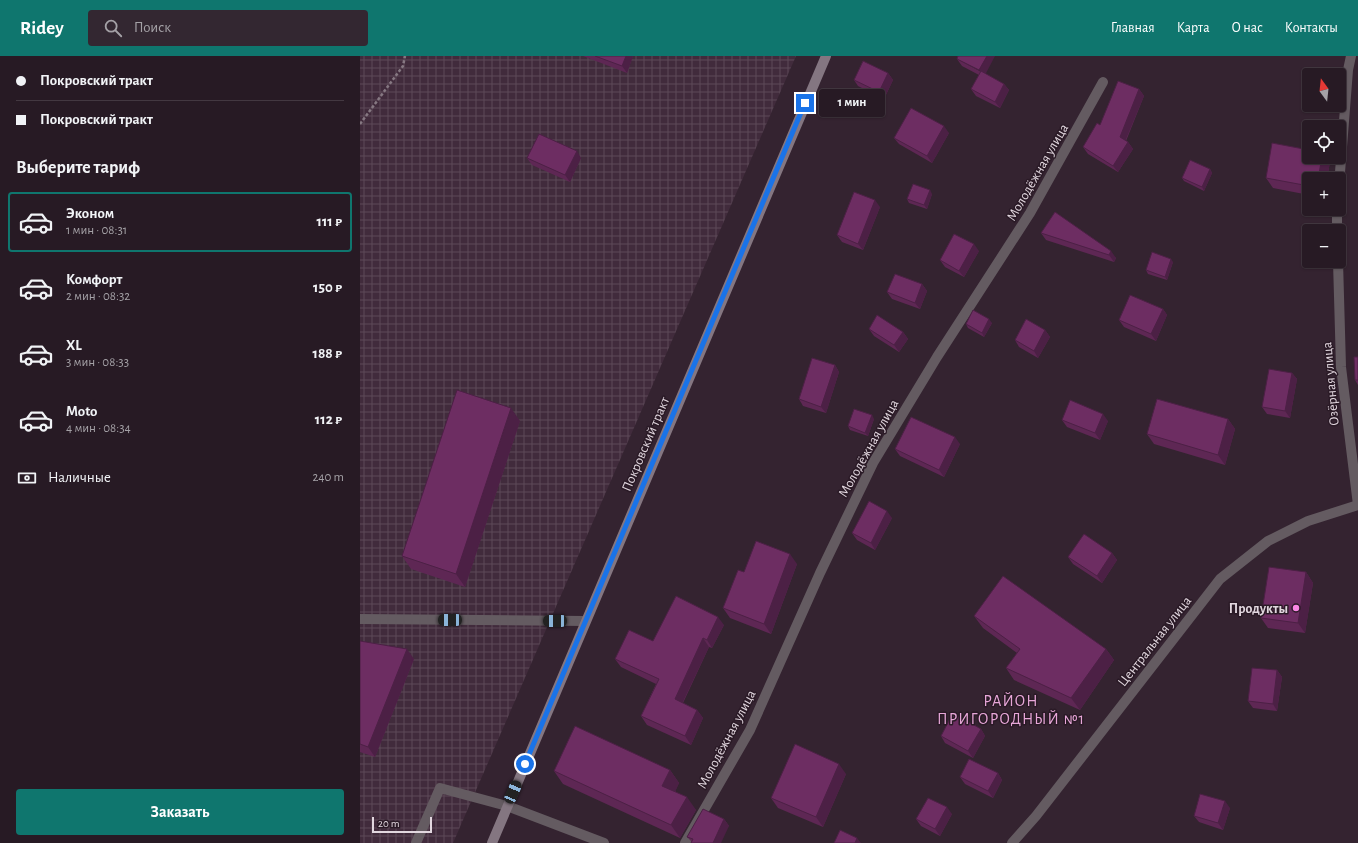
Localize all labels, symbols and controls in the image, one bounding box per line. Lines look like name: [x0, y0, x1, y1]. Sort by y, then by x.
search box: [88, 10, 368, 46]
icon: search: [102, 17, 124, 39]
text: Ridey: [20, 19, 64, 38]
text: Поиск: [134, 20, 171, 35]
text: Главная: [1111, 21, 1155, 35]
text: Карта: [1177, 21, 1210, 35]
text: О нас: [1232, 21, 1263, 35]
text: Контакты: [1285, 21, 1338, 35]
north arrow: [1302, 68, 1346, 112]
map controls: [1302, 68, 1346, 268]
text: Покровский тракт: [40, 73, 153, 88]
callout: 1 мин: [819, 89, 885, 117]
route end: [796, 94, 814, 112]
text: 1 мин: [838, 96, 867, 109]
text: Покровский тракт: [40, 112, 153, 127]
button: locate: [1302, 120, 1346, 164]
street label: Молодёжная улица: [1004, 121, 1072, 223]
text: Выберите тариф: [16, 159, 140, 177]
button: +: [1302, 172, 1346, 216]
icon: car: [18, 204, 54, 240]
text: Эконом: [66, 206, 114, 221]
text: 111 ₽: [317, 214, 342, 229]
text: 1 мин · 08:31: [66, 224, 127, 237]
button: −: [1302, 224, 1346, 268]
icon: car: [18, 270, 54, 306]
text: Комфорт: [66, 272, 122, 287]
text: 150 ₽: [313, 280, 342, 295]
text: 2 мин · 08:32: [66, 290, 130, 303]
icon: car: [18, 336, 54, 372]
text: XL: [66, 338, 82, 353]
street label: Озёрная улица: [1320, 341, 1342, 427]
text: 188 ₽: [313, 346, 342, 361]
text: 3 мин · 08:33: [66, 356, 129, 369]
street label: Покровский тракт: [620, 394, 672, 494]
street label: Молодёжная улица: [836, 397, 902, 500]
icon: car: [18, 402, 54, 438]
text: Moto: [66, 404, 98, 419]
text: 112 ₽: [315, 412, 342, 427]
text: 4 мин · 08:34: [66, 422, 131, 435]
icon: cash: [16, 467, 38, 489]
text: Наличные: [48, 470, 111, 485]
text: 240 m: [312, 471, 344, 484]
street label: Центральная улица: [1115, 593, 1195, 689]
place label: Продукты: [1229, 602, 1288, 616]
marker: Продукты: [1291, 603, 1301, 613]
car: [438, 614, 462, 626]
car: [543, 615, 567, 627]
street label: Молодёжная улица: [695, 687, 759, 791]
district label: РАЙОН ПРИГОРОДНЫЙ №1: [937, 692, 1085, 727]
route start: [516, 755, 534, 773]
car: [503, 779, 523, 805]
button: Заказать: [16, 789, 344, 835]
scale bar: [372, 815, 432, 834]
text: 20 m: [378, 818, 399, 829]

